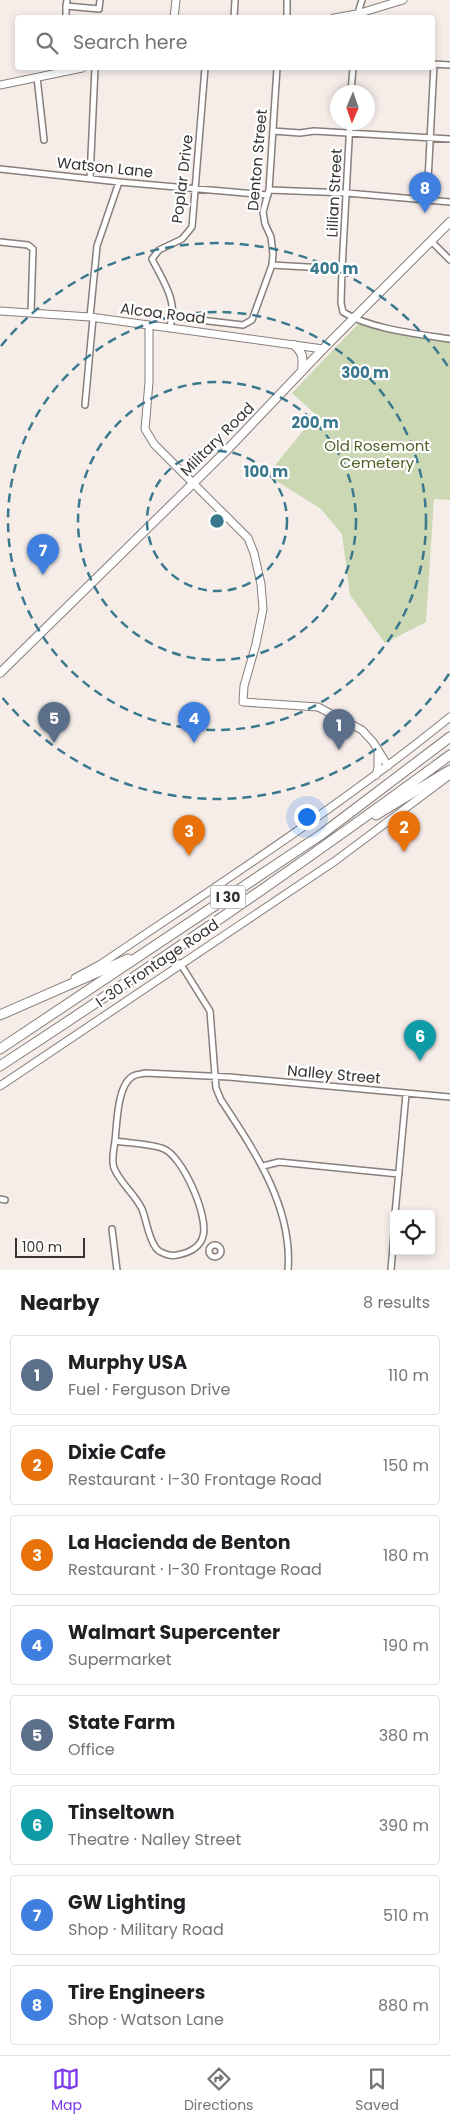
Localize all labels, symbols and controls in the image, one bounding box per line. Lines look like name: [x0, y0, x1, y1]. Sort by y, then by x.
search box: [15, 15, 435, 70]
icon: search: [33, 29, 61, 57]
text: Search here: [73, 29, 187, 56]
north arrow: [330, 85, 375, 130]
street label: Denton Street: [242, 108, 272, 212]
street label: Poplar Drive: [166, 133, 198, 225]
street label: Lillian Street: [321, 148, 347, 238]
street label: Watson Lane: [56, 151, 154, 183]
pin: 8: [409, 172, 441, 213]
text: 400 m: [310, 258, 359, 279]
street label: Alcoa Road: [119, 297, 207, 329]
text: 300 m: [341, 362, 389, 383]
street label: Military Road: [175, 397, 259, 481]
text: 200 m: [291, 412, 339, 433]
park label: Old Rosemont Cemetery: [324, 435, 430, 473]
text: 100 m: [244, 461, 288, 482]
centre of rings: [208, 512, 226, 530]
pin: 7: [27, 534, 59, 575]
pin: 5: [38, 702, 70, 743]
pin: 4: [178, 702, 210, 743]
pin: 1: [323, 709, 355, 750]
your location: [294, 804, 320, 830]
pin: 2: [388, 811, 420, 852]
pin: 3: [173, 815, 205, 856]
road number: I 30: [210, 886, 246, 909]
street label: I-30 Frontage Road: [91, 914, 223, 1012]
pin: 6: [404, 1020, 436, 1061]
street label: Nalley Street: [286, 1059, 382, 1089]
map controls: [390, 1210, 435, 1255]
button: locate: [390, 1210, 435, 1255]
scale bar: [15, 1235, 85, 1258]
text: 100 m: [22, 1237, 62, 1257]
text: Nearby: [20, 1288, 100, 1317]
text: 8 results: [363, 1291, 430, 1314]
text: Murphy USA: [68, 1349, 187, 1376]
text: 1: [34, 1364, 40, 1387]
text: 110 m: [388, 1364, 429, 1387]
text: Fuel · Ferguson Drive: [68, 1378, 230, 1401]
text: Dixie Cafe: [68, 1439, 166, 1466]
text: 2: [32, 1454, 42, 1477]
text: 150 m: [383, 1454, 429, 1477]
text: Restaurant · I-30 Frontage Road: [68, 1468, 322, 1491]
text: La Hacienda de Benton: [68, 1529, 291, 1556]
text: 3: [32, 1544, 42, 1567]
text: 180 m: [383, 1544, 429, 1567]
text: Restaurant · I-30 Frontage Road: [68, 1558, 322, 1581]
text: Walmart Supercenter: [68, 1619, 280, 1646]
text: 4: [32, 1634, 42, 1657]
text: 190 m: [383, 1634, 429, 1657]
text: Supermarket: [68, 1648, 172, 1671]
text: State Farm: [68, 1709, 175, 1736]
text: 5: [32, 1724, 42, 1747]
text: 380 m: [379, 1724, 429, 1747]
text: Office: [68, 1738, 115, 1761]
text: Tinseltown: [68, 1799, 175, 1826]
text: 6: [32, 1814, 42, 1837]
text: 390 m: [379, 1814, 429, 1837]
text: Theatre · Nalley Street: [68, 1828, 241, 1851]
text: GW Lighting: [68, 1889, 186, 1916]
text: 7: [33, 1904, 41, 1927]
text: 510 m: [383, 1904, 429, 1927]
text: Shop · Military Road: [68, 1918, 224, 1941]
text: Tire Engineers: [68, 1979, 205, 2006]
text: 8: [32, 1994, 42, 2017]
text: 880 m: [378, 1994, 429, 2017]
text: Shop · Watson Lane: [68, 2008, 224, 2031]
tab: Map: [51, 2065, 82, 2116]
tab: Directions: [184, 2065, 253, 2116]
tab: Saved: [355, 2065, 399, 2116]

